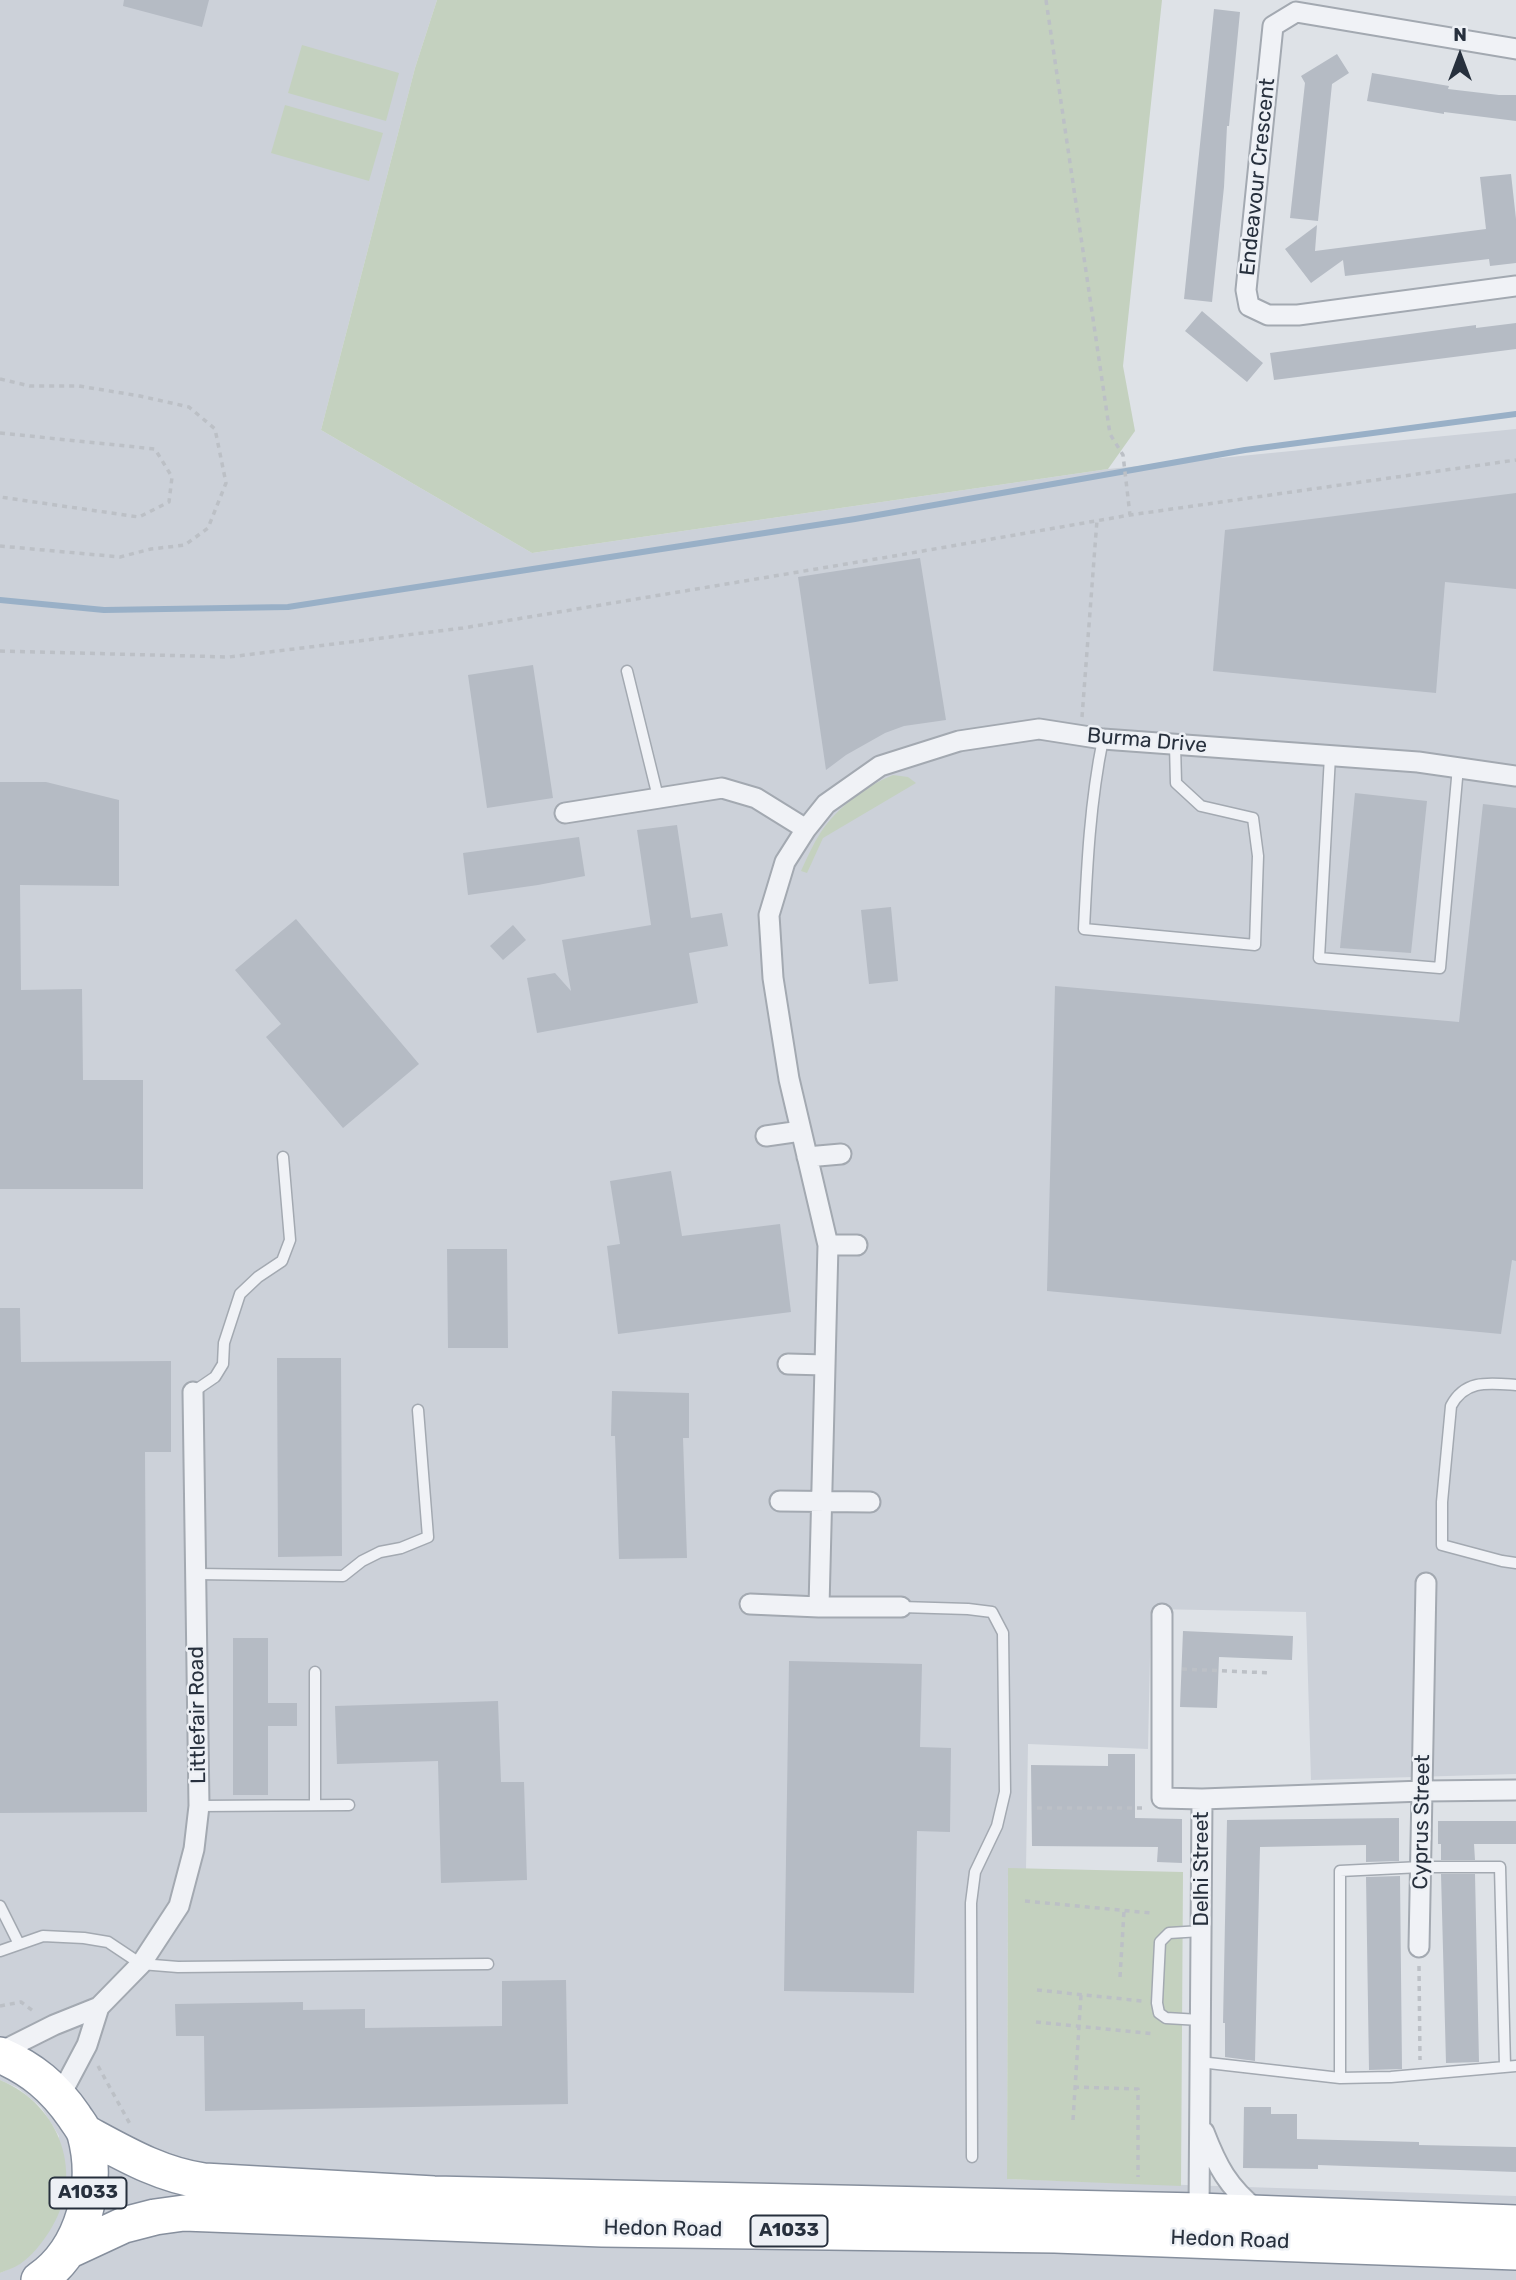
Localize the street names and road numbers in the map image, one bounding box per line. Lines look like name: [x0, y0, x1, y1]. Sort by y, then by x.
street label: Endeavour Crescent: [1235, 77, 1281, 277]
street label: Burma Drive: [1086, 723, 1208, 759]
street label: Littlefair Road: [184, 1646, 212, 1784]
street label: Cyprus Street: [1408, 1754, 1436, 1890]
street label: Delhi Street: [1189, 1811, 1215, 1927]
road number: A1033: [50, 2178, 126, 2208]
street label: Hedon Road: [603, 2215, 723, 2243]
road number: A1033: [750, 2216, 828, 2246]
street label: Hedon Road: [1170, 2225, 1290, 2255]

